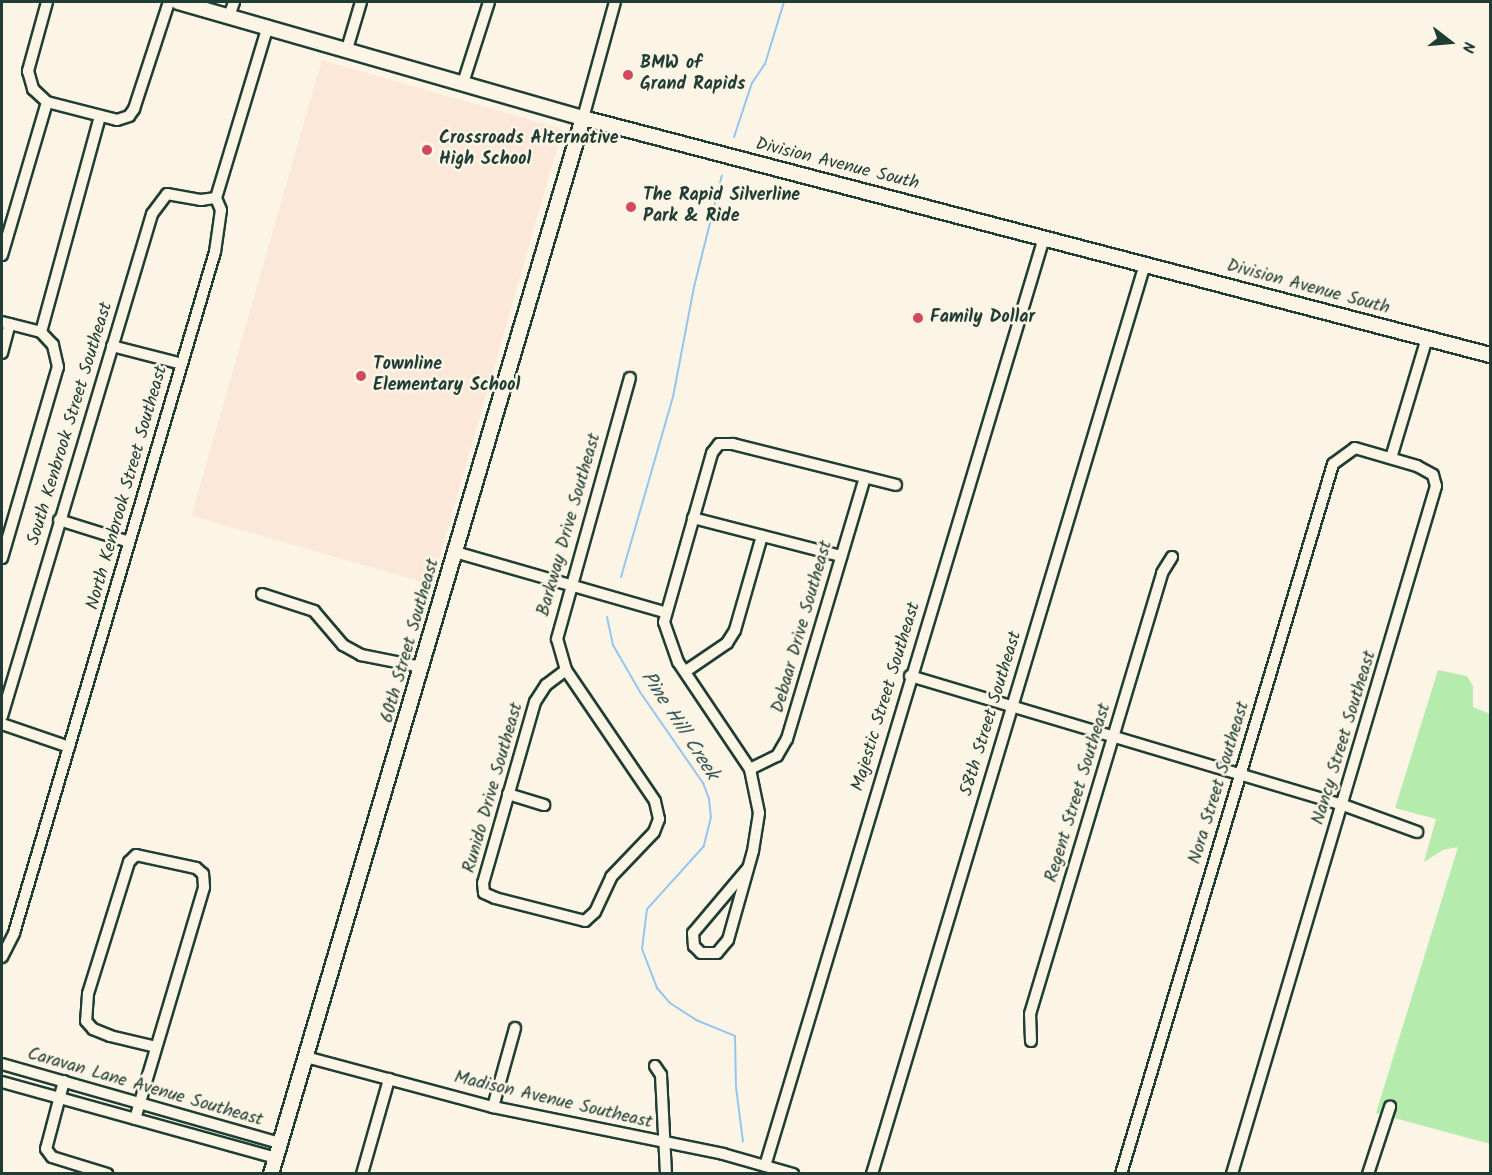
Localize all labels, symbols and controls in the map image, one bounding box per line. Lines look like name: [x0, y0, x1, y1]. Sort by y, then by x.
north arrow: [1420, 12, 1480, 72]
text: N: [1454, 39, 1481, 55]
place label: BMW of Grand Rapids: [640, 54, 746, 97]
marker: BMW of Grand Rapids: [621, 68, 635, 82]
place label: Crossroads Alternative High School: [439, 129, 618, 172]
street label: Division Avenue South: [753, 134, 921, 196]
marker: Crossroads Alternative High School: [420, 143, 434, 157]
place label: The Rapid Silverline Park & Ride: [643, 186, 800, 228]
marker: The Rapid Silverline Park & Ride: [624, 200, 638, 214]
street label: Division Avenue South: [1224, 256, 1392, 320]
street label: South Kenbrook Street Southeast: [24, 300, 118, 548]
place label: Family Dollar: [930, 307, 1035, 329]
marker: Family Dollar: [911, 311, 925, 325]
place label: Townline Elementary School: [373, 355, 520, 398]
street label: North Kenbrook Street Southeast: [83, 363, 173, 613]
marker: Townline Elementary School: [354, 369, 368, 383]
street label: Barkway Drive Southeast: [534, 431, 606, 619]
street label: Debaar Drive Southeast: [768, 538, 838, 716]
street label: 60th Street Southeast: [377, 556, 445, 726]
street label: Majestic Street Southeast: [848, 600, 926, 794]
street label: 58th Street Southeast: [957, 629, 1027, 799]
street label: Nancy Street Southeast: [1308, 648, 1382, 828]
water label: Pine Hill Creek: [635, 667, 723, 785]
street label: Nora Street Southeast: [1185, 699, 1255, 867]
street label: Runido Drive Southeast: [459, 700, 529, 876]
street label: Regent Street Southeast: [1041, 701, 1117, 885]
street label: Caravan Lane Avenue Southeast: [25, 1044, 265, 1132]
street label: Madison Avenue Southeast: [452, 1068, 654, 1134]

